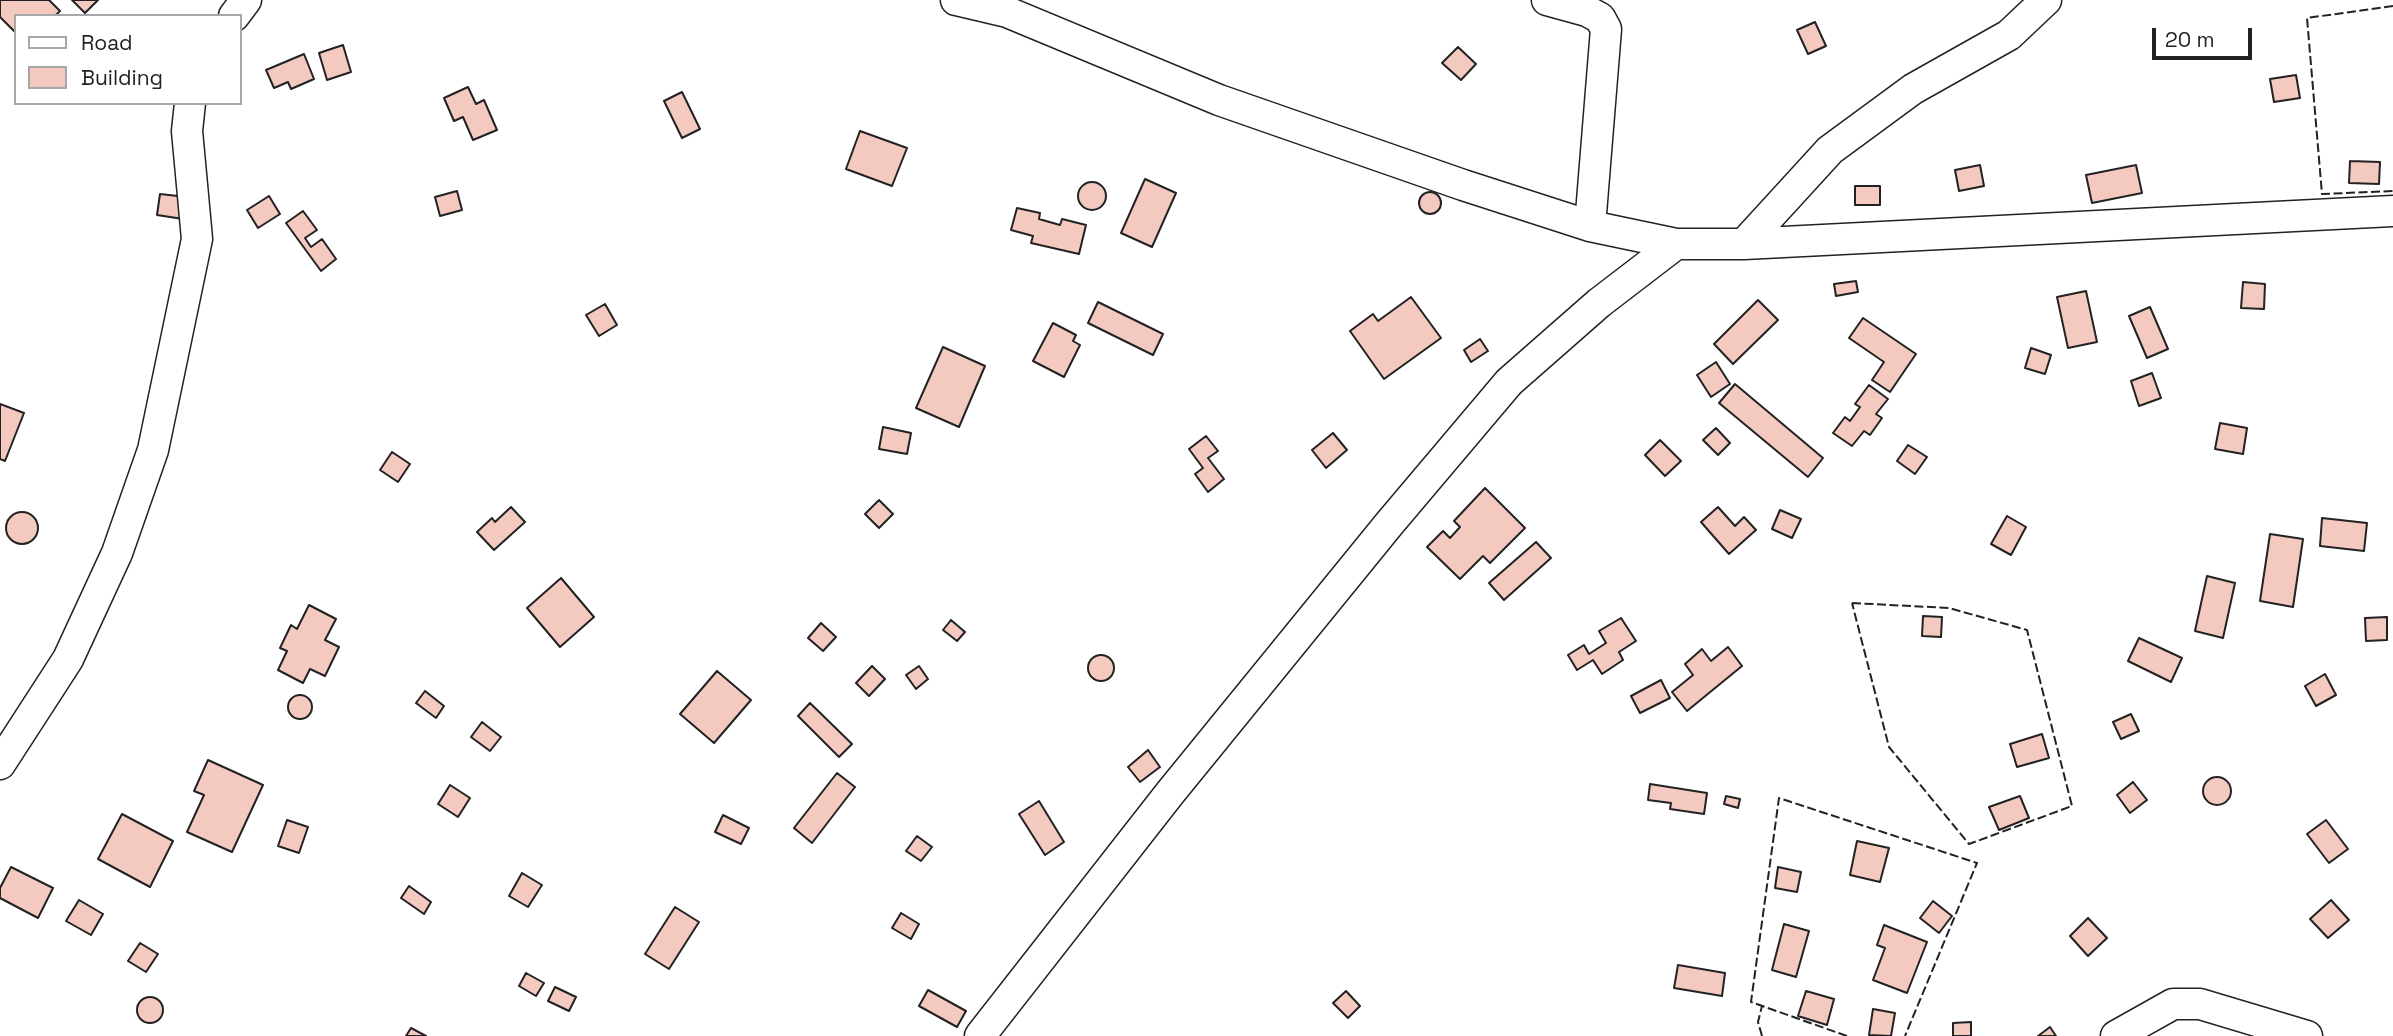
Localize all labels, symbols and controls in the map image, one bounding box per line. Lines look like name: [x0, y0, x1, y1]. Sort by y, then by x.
legend: [14, 14, 242, 105]
scale bar: [2155, 14, 2255, 58]
text: 20 m: [2165, 26, 2215, 53]
text: Road: [81, 29, 133, 56]
text: Building: [81, 64, 163, 91]

